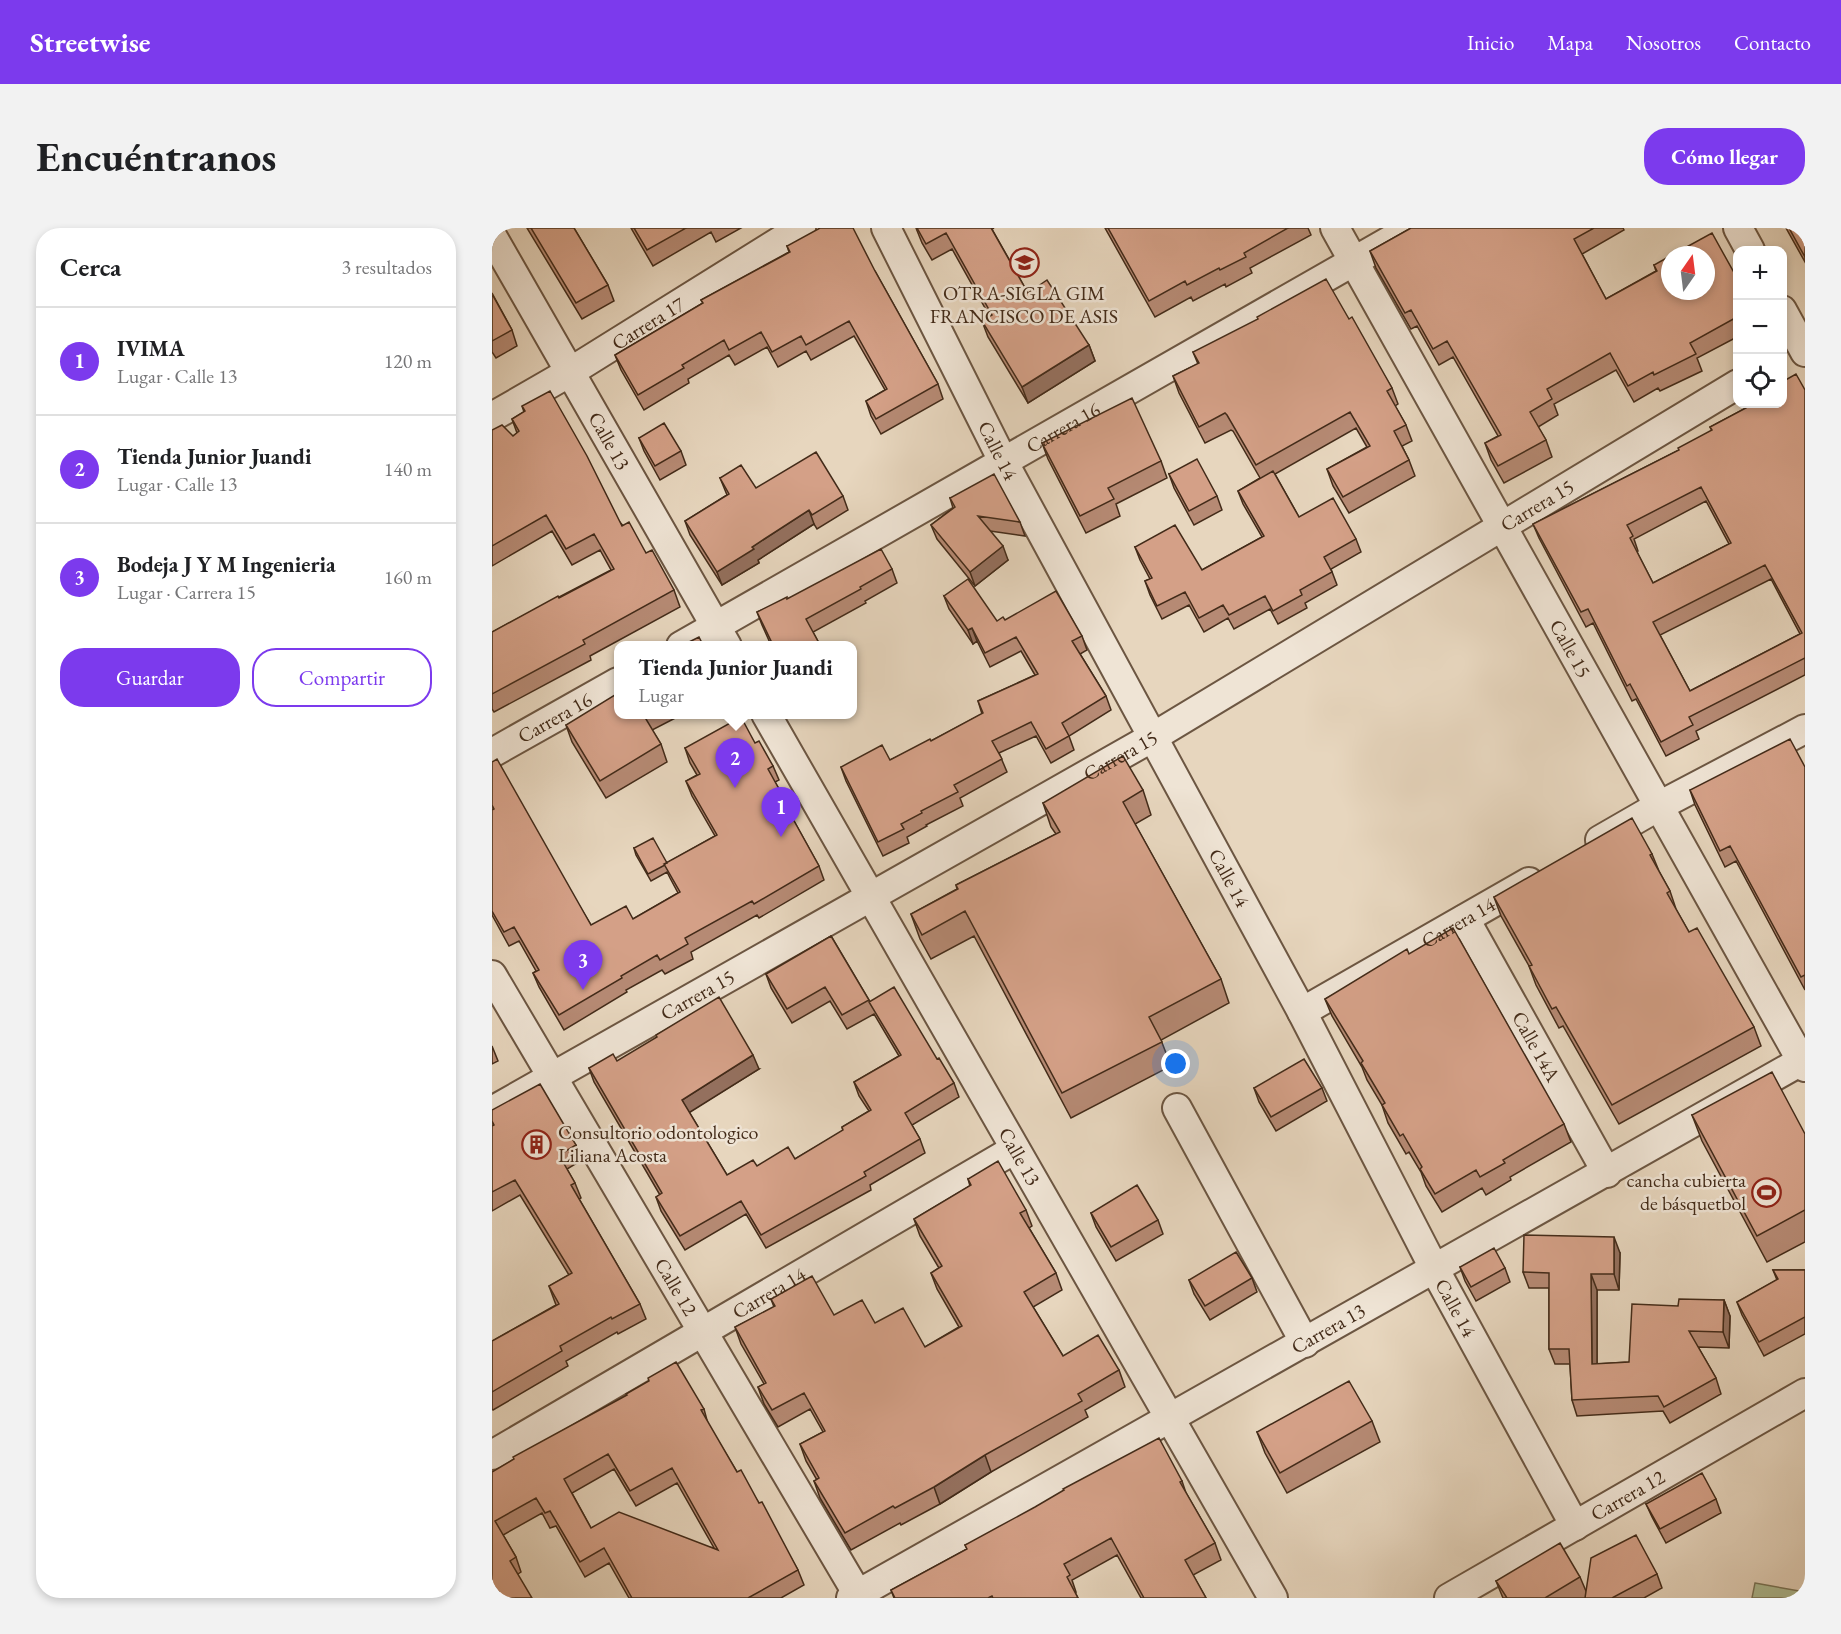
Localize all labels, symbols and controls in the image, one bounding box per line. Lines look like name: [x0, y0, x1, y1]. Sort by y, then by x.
text: Streetwise: [30, 24, 150, 60]
text: Inicio: [1467, 29, 1514, 56]
text: Mapa: [1547, 29, 1593, 56]
text: Nosotros: [1626, 29, 1701, 56]
text: Contacto: [1734, 29, 1811, 56]
button: Cómo llegar: [1644, 128, 1805, 185]
text: Encuéntranos: [36, 129, 276, 184]
school or university icon: OTRA-SIGLA GIM FRANCISCO DE ASIS: [1008, 246, 1040, 278]
north arrow: [1661, 246, 1715, 300]
map controls: [1733, 246, 1787, 408]
button: +: [1733, 246, 1787, 300]
text: Cerca: [60, 250, 121, 284]
text: 3 resultados: [341, 254, 432, 280]
place label: OTRA-SIGLA GIM FRANCISCO DE ASIS: [930, 280, 1118, 329]
street label: Carrera 17: [607, 291, 690, 356]
button: −: [1733, 300, 1787, 354]
text: IVIMA: [117, 334, 185, 363]
text: 1: [74, 348, 85, 374]
text: 120 m: [384, 348, 432, 374]
button: locate: [1733, 354, 1787, 408]
text: Lugar · Calle 13: [117, 363, 237, 389]
street label: Carrera 16: [1021, 396, 1105, 459]
street label: Calle 13: [582, 407, 636, 474]
street label: Calle 14: [972, 417, 1024, 485]
text: Tienda Junior Juandi: [117, 442, 312, 471]
text: 2: [74, 456, 85, 482]
text: 140 m: [384, 456, 432, 482]
text: Lugar · Calle 13: [117, 471, 237, 497]
street label: Carrera 15: [1496, 473, 1579, 537]
text: Bodeja J Y M Ingenieria: [117, 550, 336, 579]
text: 3: [74, 564, 85, 590]
text: 160 m: [384, 564, 432, 590]
text: Lugar · Carrera 15: [117, 579, 256, 605]
street label: Calle 15: [1544, 615, 1597, 682]
popup: [614, 641, 857, 719]
button: Guardar: [60, 648, 240, 707]
button: Compartir: [252, 648, 432, 707]
text: Tienda Junior Juandi: [638, 653, 833, 682]
text: Lugar: [638, 682, 684, 708]
street label: Carrera 16: [513, 686, 597, 749]
street label: Carrera 15: [1079, 724, 1162, 787]
pin: 2: [716, 738, 754, 788]
pin: 1: [762, 788, 800, 837]
street label: Calle 14: [1203, 844, 1256, 912]
street label: Carrera 14: [1416, 891, 1500, 954]
pin: 3: [564, 940, 602, 990]
street label: Carrera 15: [656, 963, 739, 1026]
street label: Calle 14A: [1506, 1007, 1566, 1086]
your location: [1161, 1049, 1190, 1078]
place label: Consultorio odontologico Liliana Acosta: [558, 1119, 759, 1168]
street label: Calle 13: [993, 1123, 1047, 1190]
building icon: Consultorio odontologico Liliana Acosta: [521, 1128, 553, 1160]
place label: cancha cubierta de básquetbol: [1627, 1167, 1746, 1216]
sports icon: cancha cubierta de básquetbol: [1751, 1176, 1783, 1208]
street label: Calle 12: [649, 1253, 703, 1321]
street label: Carrera 14: [727, 1261, 811, 1325]
street label: Calle 14: [1429, 1274, 1482, 1342]
street label: Carrera 13: [1286, 1297, 1370, 1360]
street label: Carrera 12: [1586, 1463, 1670, 1527]

